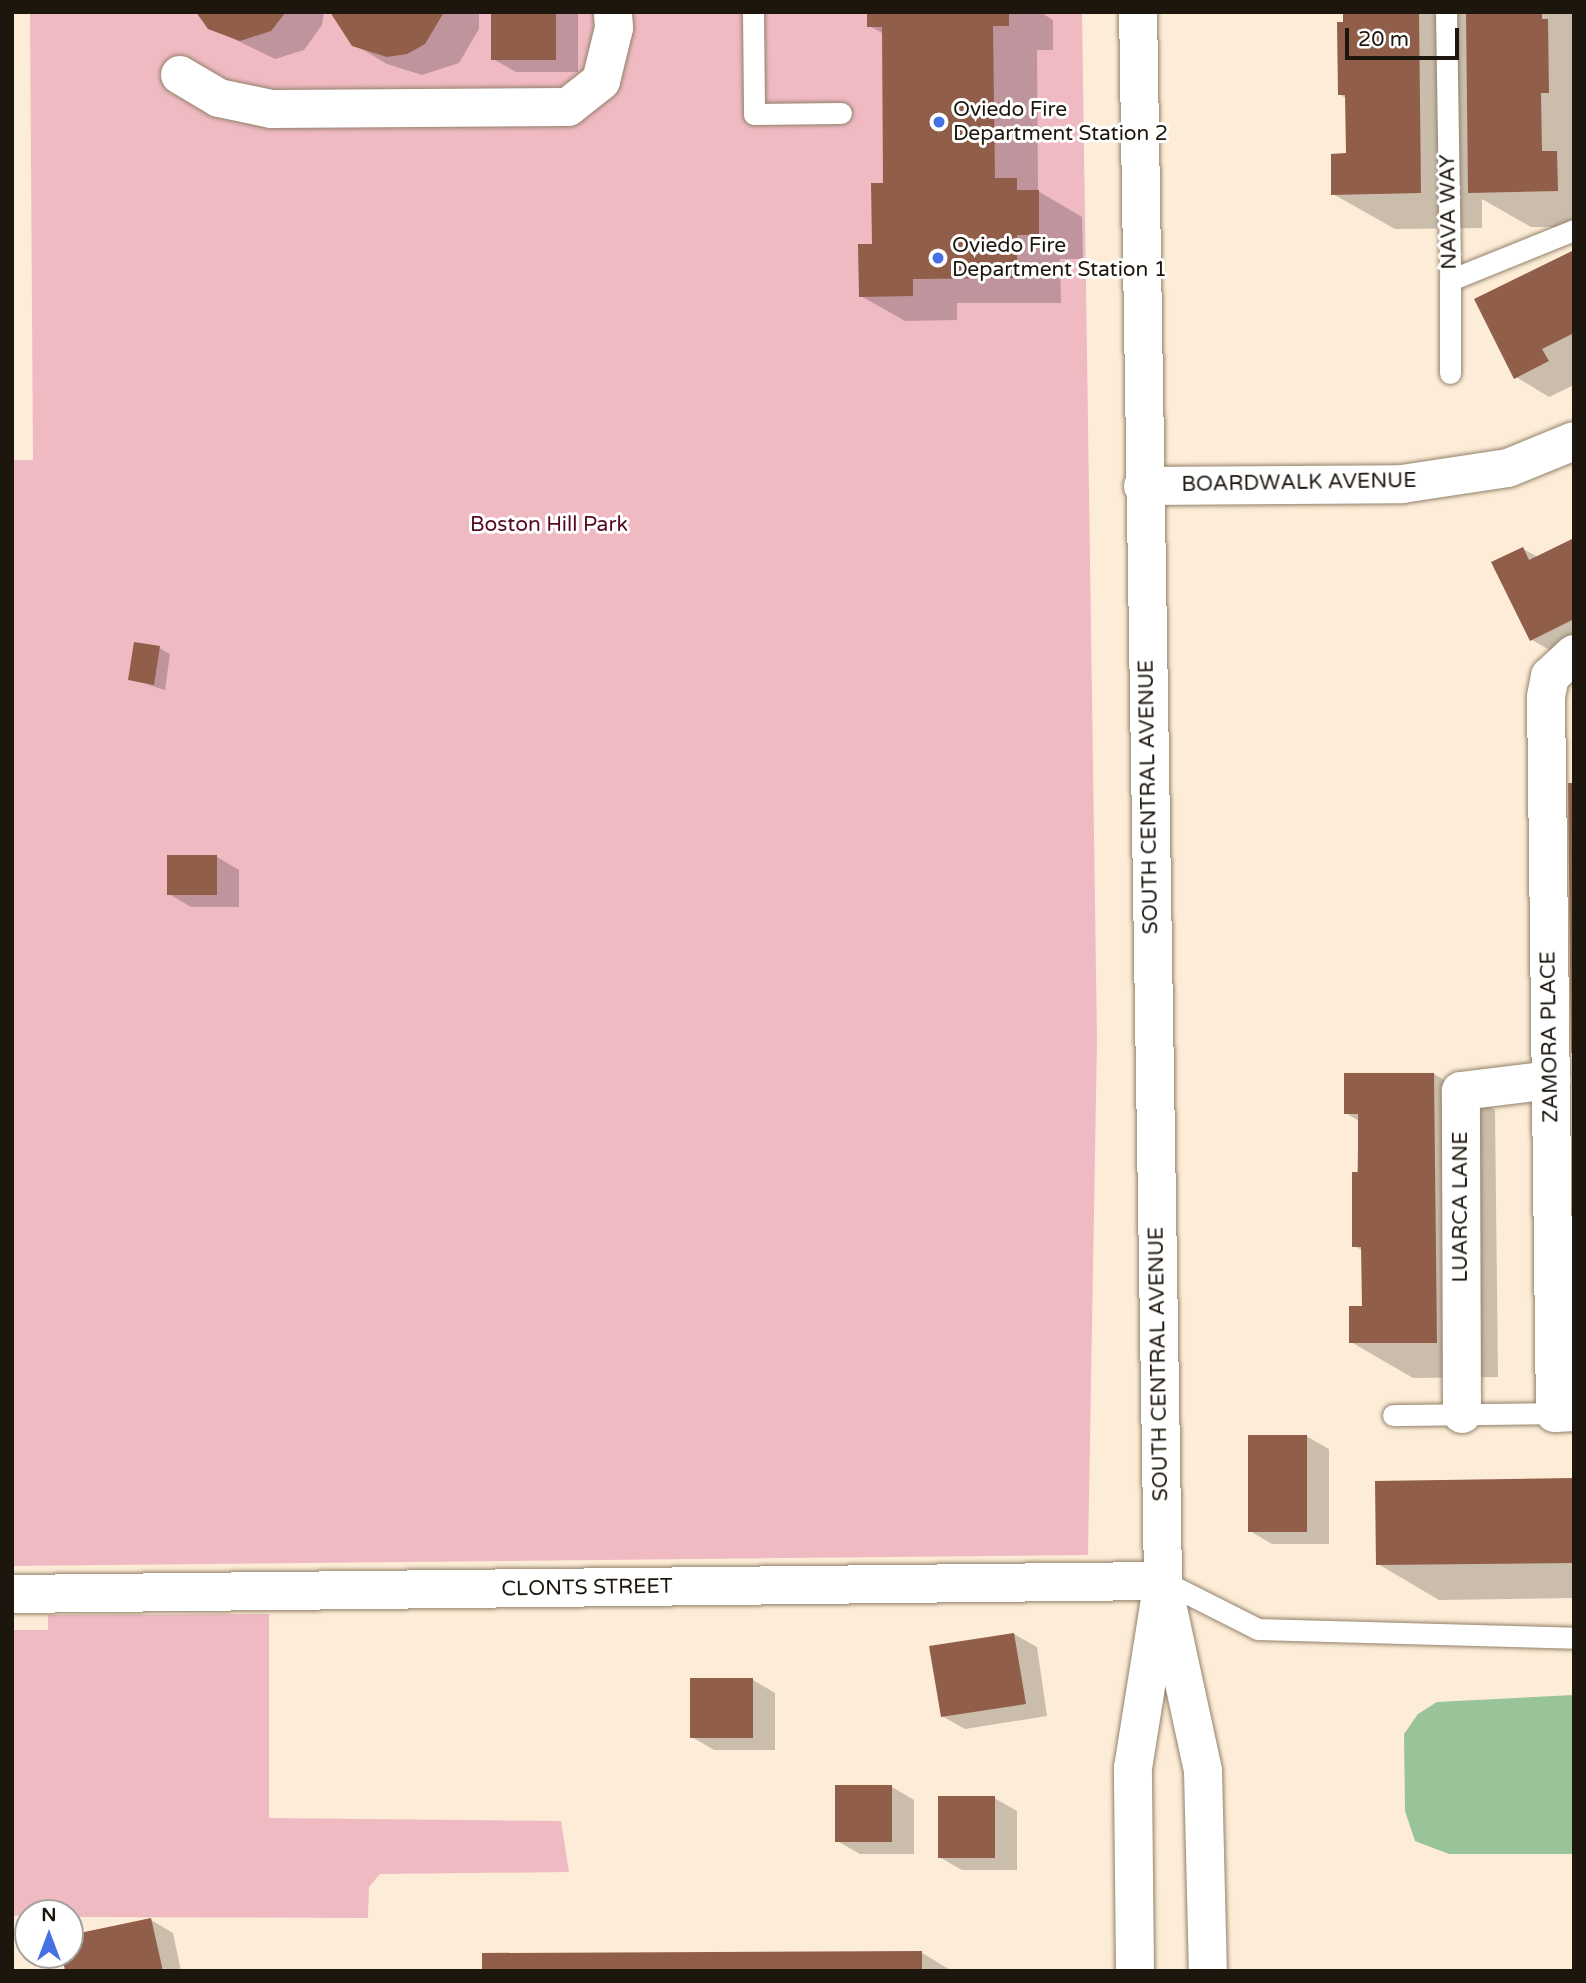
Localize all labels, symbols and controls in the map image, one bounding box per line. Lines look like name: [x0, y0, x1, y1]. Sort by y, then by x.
scale bar: [1348, 14, 1462, 58]
text: 20 m: [1358, 27, 1409, 52]
place label: Oviedo Fire Department Station 2: [953, 97, 1168, 147]
marker: Oviedo Fire Department Station 2: [931, 114, 947, 130]
street label: NAVA WAY: [1435, 154, 1463, 270]
place label: Oviedo Fire Department Station 1: [952, 233, 1167, 283]
marker: Oviedo Fire Department Station 1: [930, 250, 946, 266]
street label: BOARDWALK AVENUE: [1181, 468, 1417, 498]
park label: Boston Hill Park: [470, 512, 628, 538]
street label: SOUTH CENTRAL AVENUE: [1134, 659, 1164, 935]
street label: ZAMORA PLACE: [1536, 951, 1564, 1123]
street label: LUARCA LANE: [1448, 1131, 1474, 1283]
street label: SOUTH CENTRAL AVENUE: [1144, 1226, 1174, 1502]
street label: CLONTS STREET: [501, 1574, 673, 1602]
north arrow: [14, 1899, 84, 1969]
text: N: [41, 1904, 57, 1926]

